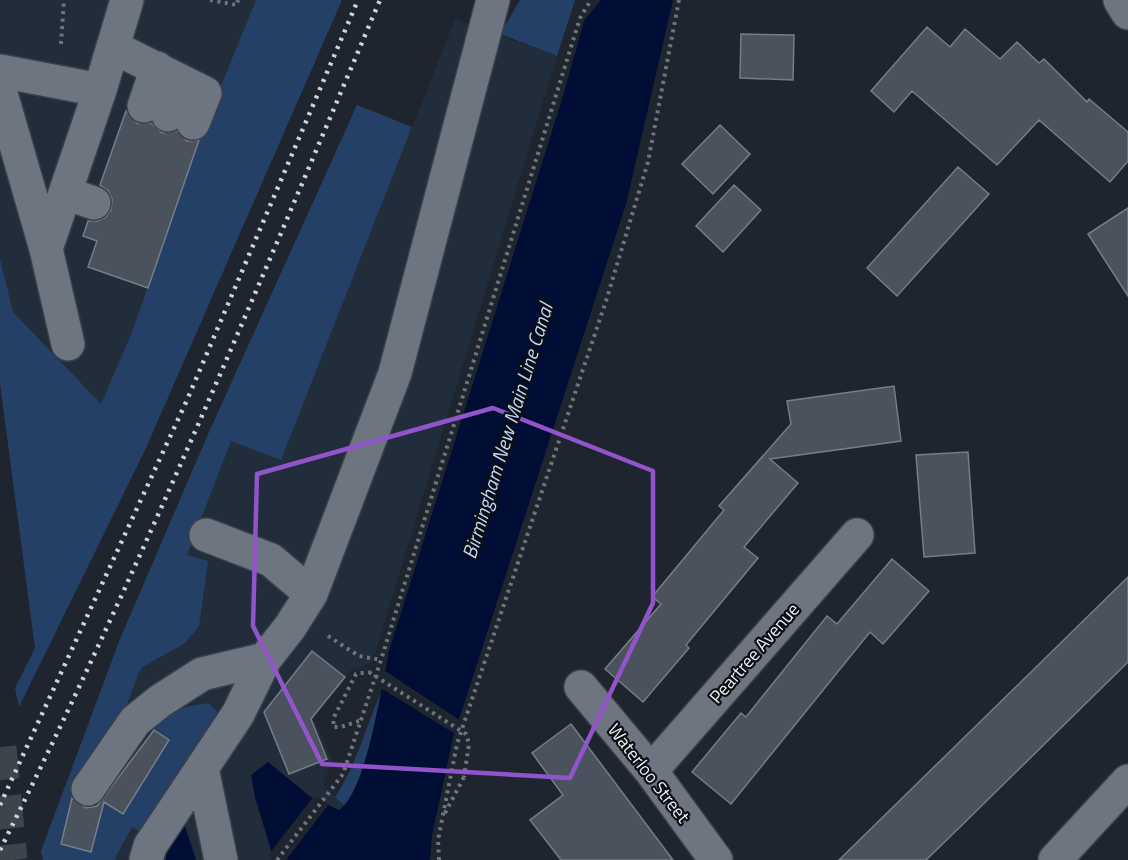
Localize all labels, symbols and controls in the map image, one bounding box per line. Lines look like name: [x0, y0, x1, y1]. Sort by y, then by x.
water label: Birmingham New Main Line Canal: [453, 297, 561, 563]
street label: Peartree Avenue: [703, 597, 805, 709]
street label: Waterloo Street: [601, 717, 697, 829]

